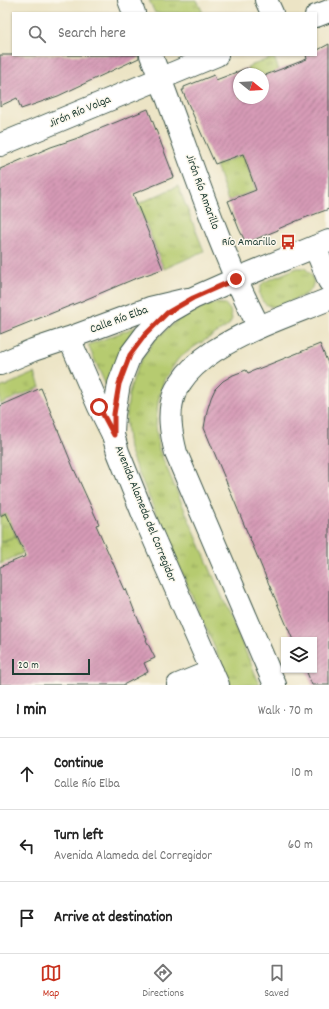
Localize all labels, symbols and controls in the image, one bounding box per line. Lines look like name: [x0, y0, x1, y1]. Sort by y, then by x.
search box: [12, 12, 317, 56]
icon: search: [26, 23, 48, 45]
text: Search here: [58, 23, 126, 45]
north arrow: [233, 68, 269, 104]
street label: Jirón Río Volga: [46, 91, 114, 133]
street label: Jirón Río Amarillo: [181, 152, 223, 232]
bus stop icon: Río Amarillo: [279, 233, 297, 251]
place label: Río Amarillo: [222, 234, 276, 251]
route end: [227, 270, 245, 288]
street label: Calle Río Elba: [88, 302, 151, 338]
route start: [90, 398, 108, 416]
street label: Avenida Alameda del Corregidor: [110, 443, 180, 585]
map controls: [281, 637, 317, 673]
button: layers: [281, 637, 317, 673]
scale bar: [12, 657, 90, 676]
text: 20 m: [18, 658, 39, 674]
text: 1 min: [16, 699, 46, 723]
text: Walk · 70 m: [258, 702, 313, 721]
text: Continue: [54, 753, 103, 775]
icon: ahead: [16, 763, 38, 785]
text: 10 m: [291, 764, 313, 783]
text: Calle Río Elba: [54, 775, 120, 794]
text: Turn left: [54, 825, 103, 847]
icon: left: [16, 835, 38, 857]
text: 60 m: [288, 836, 313, 855]
text: Avenida Alameda del Corregidor: [54, 847, 212, 866]
icon: arrive: [16, 907, 38, 929]
text: Arrive at destination: [54, 907, 172, 929]
tab: Map: [40, 962, 62, 1002]
tab: Directions: [142, 962, 184, 1002]
tab: Saved: [264, 962, 289, 1002]

